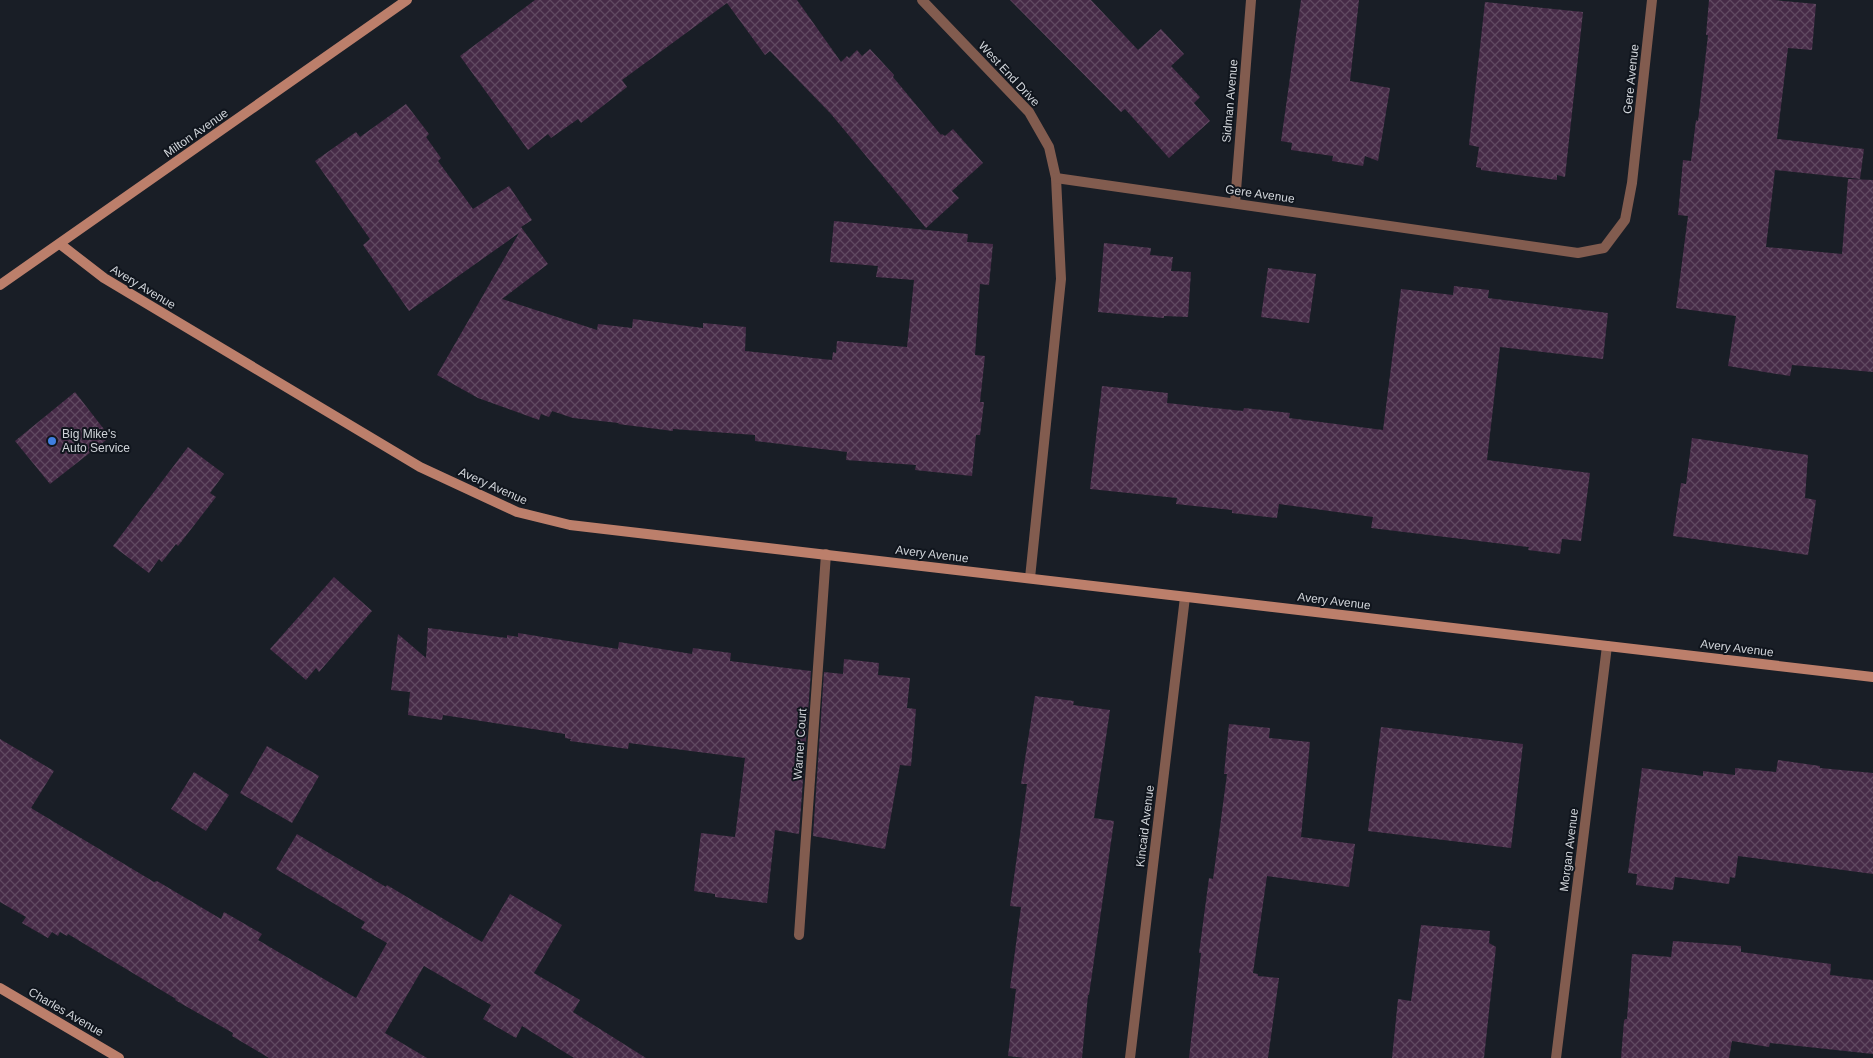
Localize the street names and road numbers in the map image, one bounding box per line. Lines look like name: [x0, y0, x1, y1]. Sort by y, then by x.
street label: West End Drive: [976, 39, 1043, 109]
street label: Gere Avenue: [1620, 43, 1642, 114]
street label: Sidman Avenue: [1219, 58, 1241, 143]
street label: Milton Avenue: [161, 106, 231, 160]
street label: Gere Avenue: [1224, 182, 1296, 206]
street label: Avery Avenue: [108, 262, 178, 312]
street label: Avery Avenue: [457, 465, 530, 507]
street label: Avery Avenue: [895, 543, 970, 565]
street label: Avery Avenue: [1297, 590, 1372, 612]
street label: Avery Avenue: [1700, 637, 1775, 659]
street label: Warner Court: [791, 707, 810, 780]
street label: Kincaid Avenue: [1133, 784, 1157, 868]
street label: Morgan Avenue: [1557, 807, 1581, 892]
street label: Charles Avenue: [26, 985, 106, 1039]

